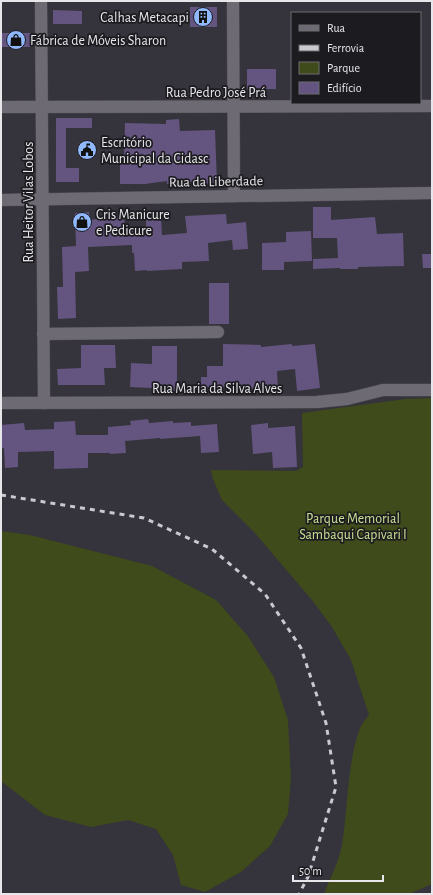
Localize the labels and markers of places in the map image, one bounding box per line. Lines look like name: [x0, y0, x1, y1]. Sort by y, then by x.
building icon: Calhas Metacapi: [192, 6, 214, 28]
place label: Calhas Metacapi: [100, 11, 189, 25]
shop icon: Fábrica de Móveis Sharon: [5, 29, 27, 51]
place label: Fábrica de Móveis Sharon: [30, 34, 166, 48]
place label: Escritório Municipal da Cidasc: [101, 136, 209, 166]
public building icon: Escritório Municipal da Cidasc: [76, 139, 98, 161]
place label: Cris Manicure e Pedicure: [96, 208, 170, 238]
shop icon: Cris Manicure e Pedicure: [71, 211, 93, 233]

